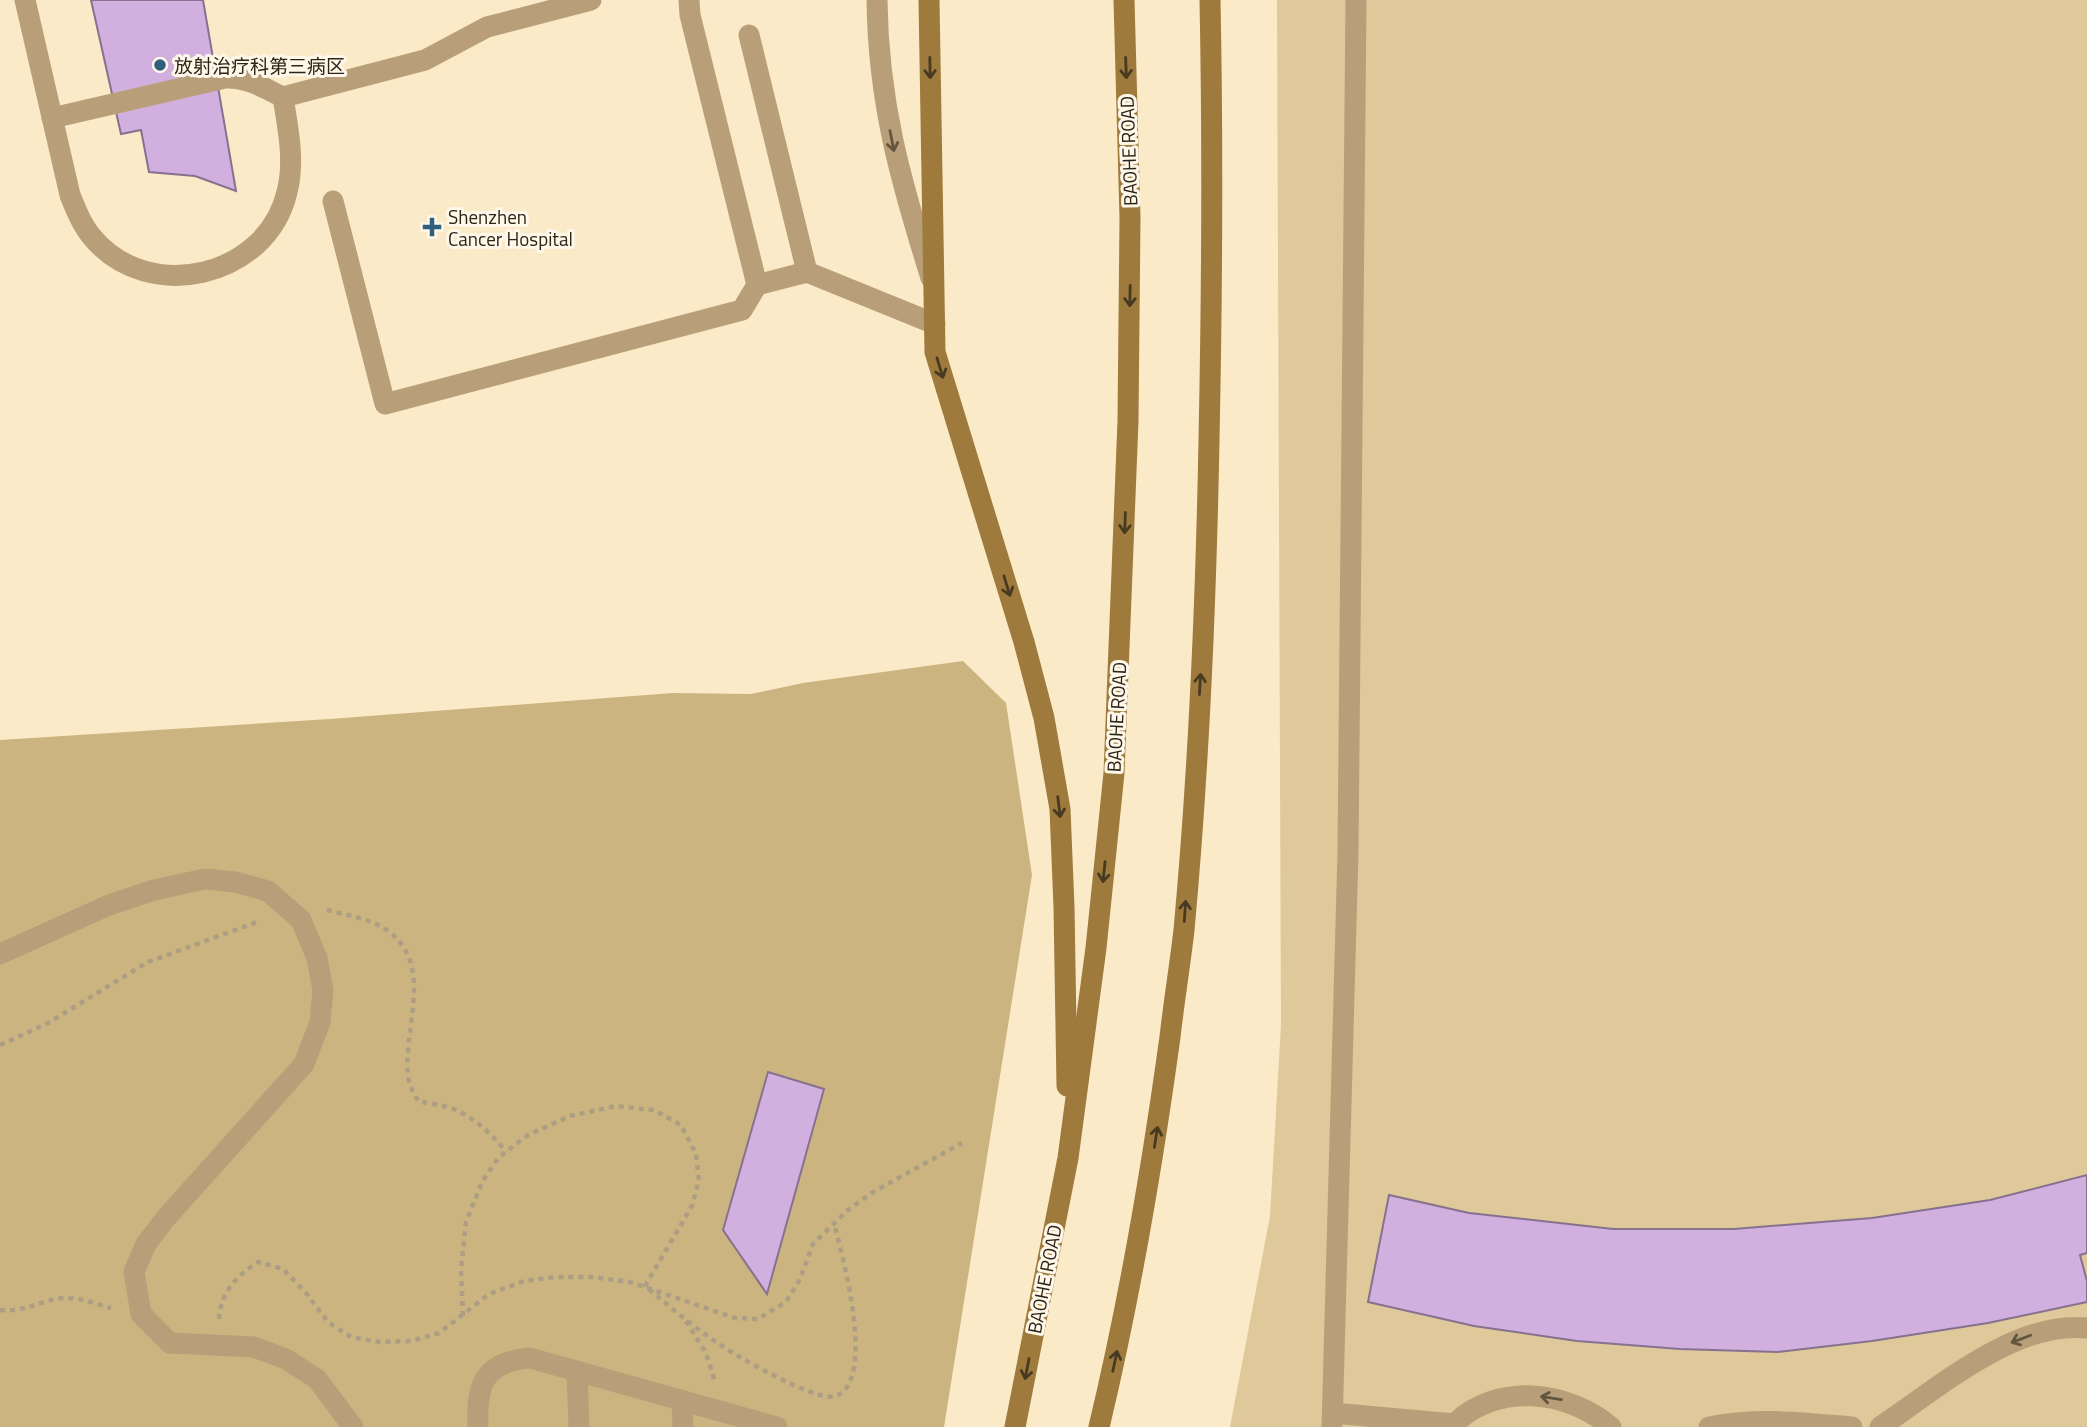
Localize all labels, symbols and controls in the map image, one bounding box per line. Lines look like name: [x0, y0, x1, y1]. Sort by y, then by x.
place label: 放射治疗科第三病区: [174, 51, 345, 80]
one-way arrow: [923, 56, 937, 79]
one-way arrow: [1119, 56, 1133, 79]
marker: 放射治疗科第三病区: [152, 57, 168, 73]
street label: BAOHE ROAD: [1112, 95, 1144, 207]
one-way arrow: [885, 129, 899, 152]
place label: Shenzhen Cancer Hospital: [448, 202, 573, 253]
marker: Shenzhen Cancer Hospital: [422, 217, 442, 237]
one-way arrow: [1123, 284, 1136, 307]
one-way arrow: [934, 357, 947, 379]
one-way arrow: [1118, 511, 1131, 534]
one-way arrow: [1001, 574, 1014, 596]
street label: BAOHE ROAD: [1099, 661, 1133, 773]
one-way arrow: [1194, 673, 1207, 696]
one-way arrow: [1052, 795, 1065, 818]
one-way arrow: [1097, 861, 1110, 883]
one-way arrow: [1179, 900, 1192, 923]
one-way arrow: [1150, 1126, 1163, 1149]
street label: BAOHE ROAD: [1019, 1222, 1069, 1336]
one-way arrow: [2010, 1333, 2032, 1346]
one-way arrow: [1109, 1350, 1122, 1372]
one-way arrow: [1020, 1357, 1034, 1380]
one-way arrow: [1540, 1391, 1563, 1404]

